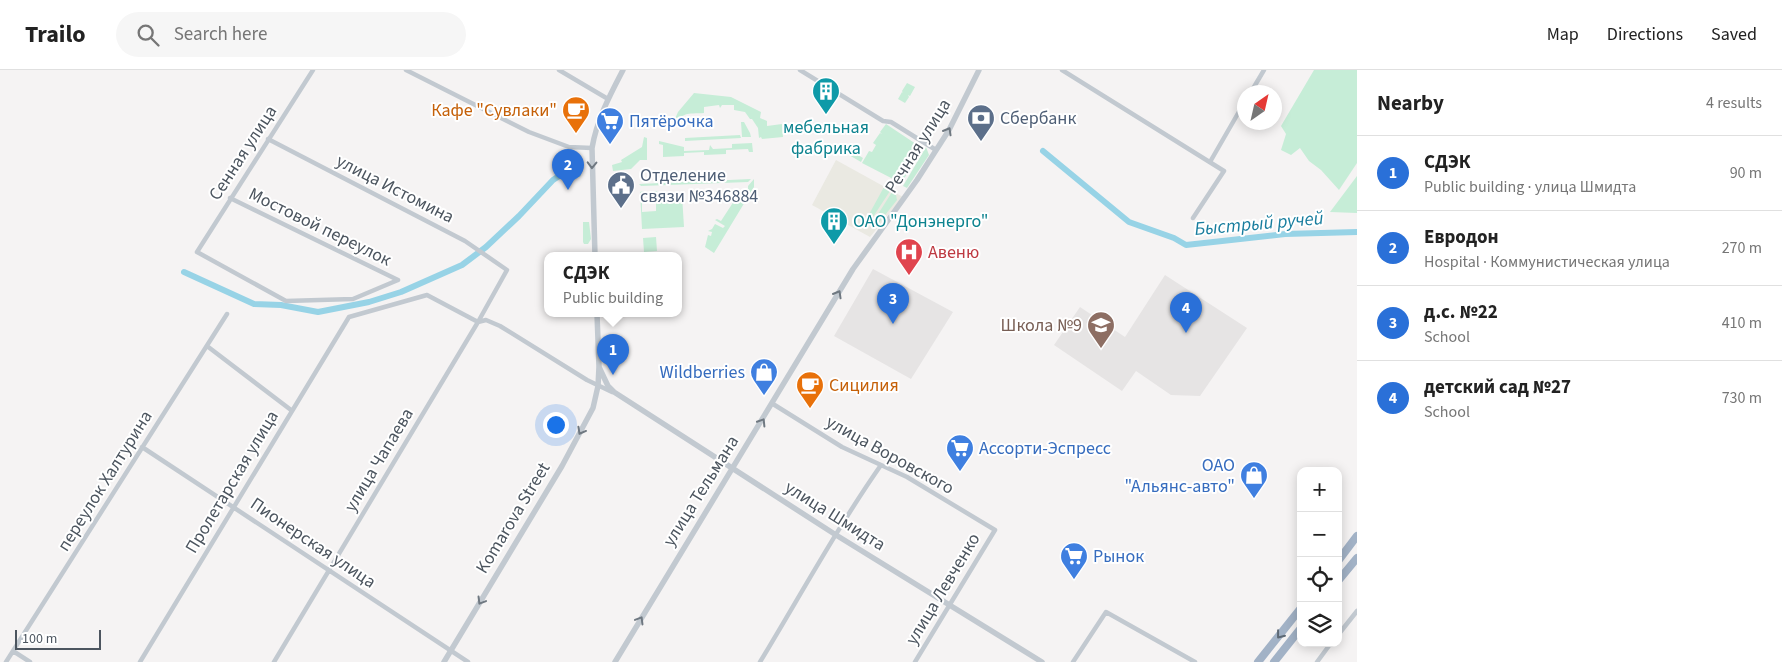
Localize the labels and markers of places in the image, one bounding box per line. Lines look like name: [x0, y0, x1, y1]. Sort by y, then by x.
building icon: мебельная фабрика: [811, 76, 841, 115]
cafe icon: Кафе "Сувлаки": [561, 95, 591, 134]
place label: Кафе "Сувлаки": [431, 98, 557, 123]
bank icon: Сбербанк: [966, 103, 996, 142]
supermarket icon: Пятёрочка: [595, 106, 625, 145]
place label: Сбербанк: [1000, 106, 1076, 131]
place label: Пятёрочка: [629, 109, 714, 134]
place label: мебельная фабрика: [783, 115, 869, 161]
pin: 2: [552, 149, 584, 190]
place label: Отделение связи №346884: [640, 163, 758, 209]
public building icon: Отделение связи №346884: [606, 170, 636, 209]
building icon: ОАО "Донэнерго": [819, 206, 849, 245]
place label: ОАО "Донэнерго": [853, 209, 988, 234]
hospital icon: Авеню: [894, 237, 924, 276]
place label: Авеню: [928, 240, 979, 265]
pin: 3: [877, 283, 909, 324]
pin: 4: [1170, 292, 1202, 333]
school or university icon: Школа №9: [1086, 310, 1116, 349]
place label: Школа №9: [1001, 313, 1082, 338]
pin: 1: [597, 334, 629, 375]
shop icon: Wildberries: [749, 357, 779, 396]
place label: Wildberries: [660, 360, 745, 385]
cafe icon: Сицилия: [795, 370, 825, 409]
place label: Сицилия: [829, 373, 899, 398]
supermarket icon: Ассорти-Эспресс: [945, 433, 975, 472]
place label: Ассорти-Эспресс: [979, 436, 1111, 461]
place label: ОАО "Альянс-авто": [1124, 453, 1235, 499]
shop icon: ОАО "Альянс-авто": [1239, 460, 1269, 499]
supermarket icon: Рынок: [1059, 541, 1089, 580]
place label: Рынок: [1093, 544, 1144, 569]

